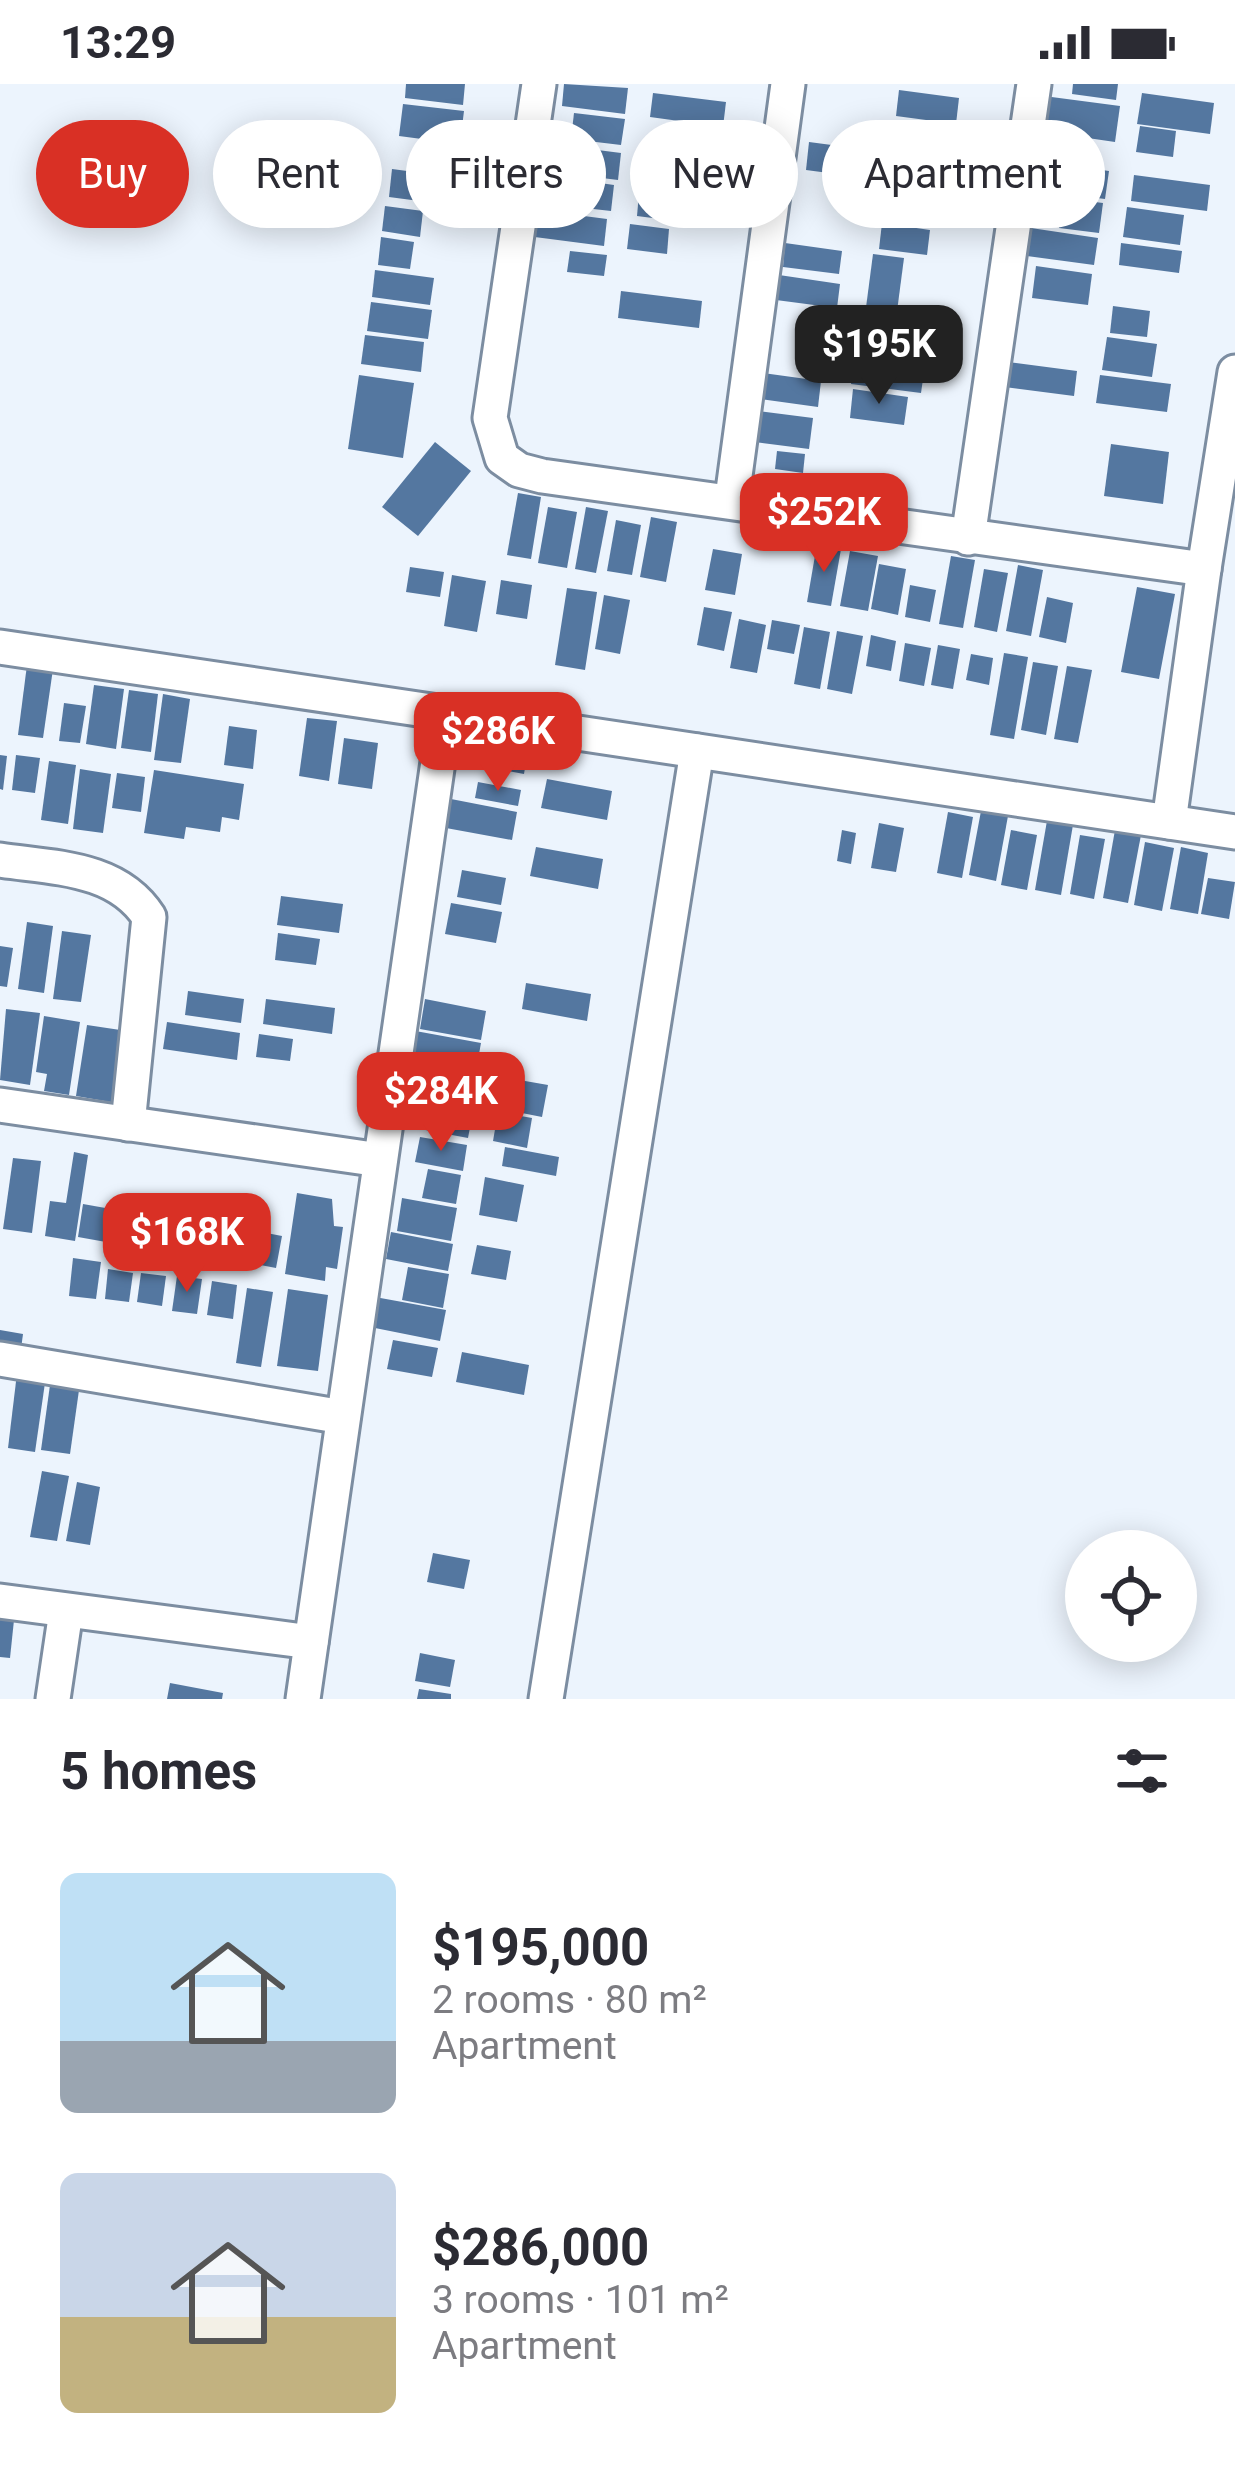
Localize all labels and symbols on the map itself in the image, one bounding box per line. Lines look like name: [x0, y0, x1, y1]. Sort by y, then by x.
pin: $195K: [795, 305, 963, 407]
pin: $252K: [740, 473, 908, 575]
pin: $286K: [414, 692, 582, 794]
pin: $284K: [357, 1052, 525, 1154]
pin: $168K: [103, 1193, 271, 1295]

